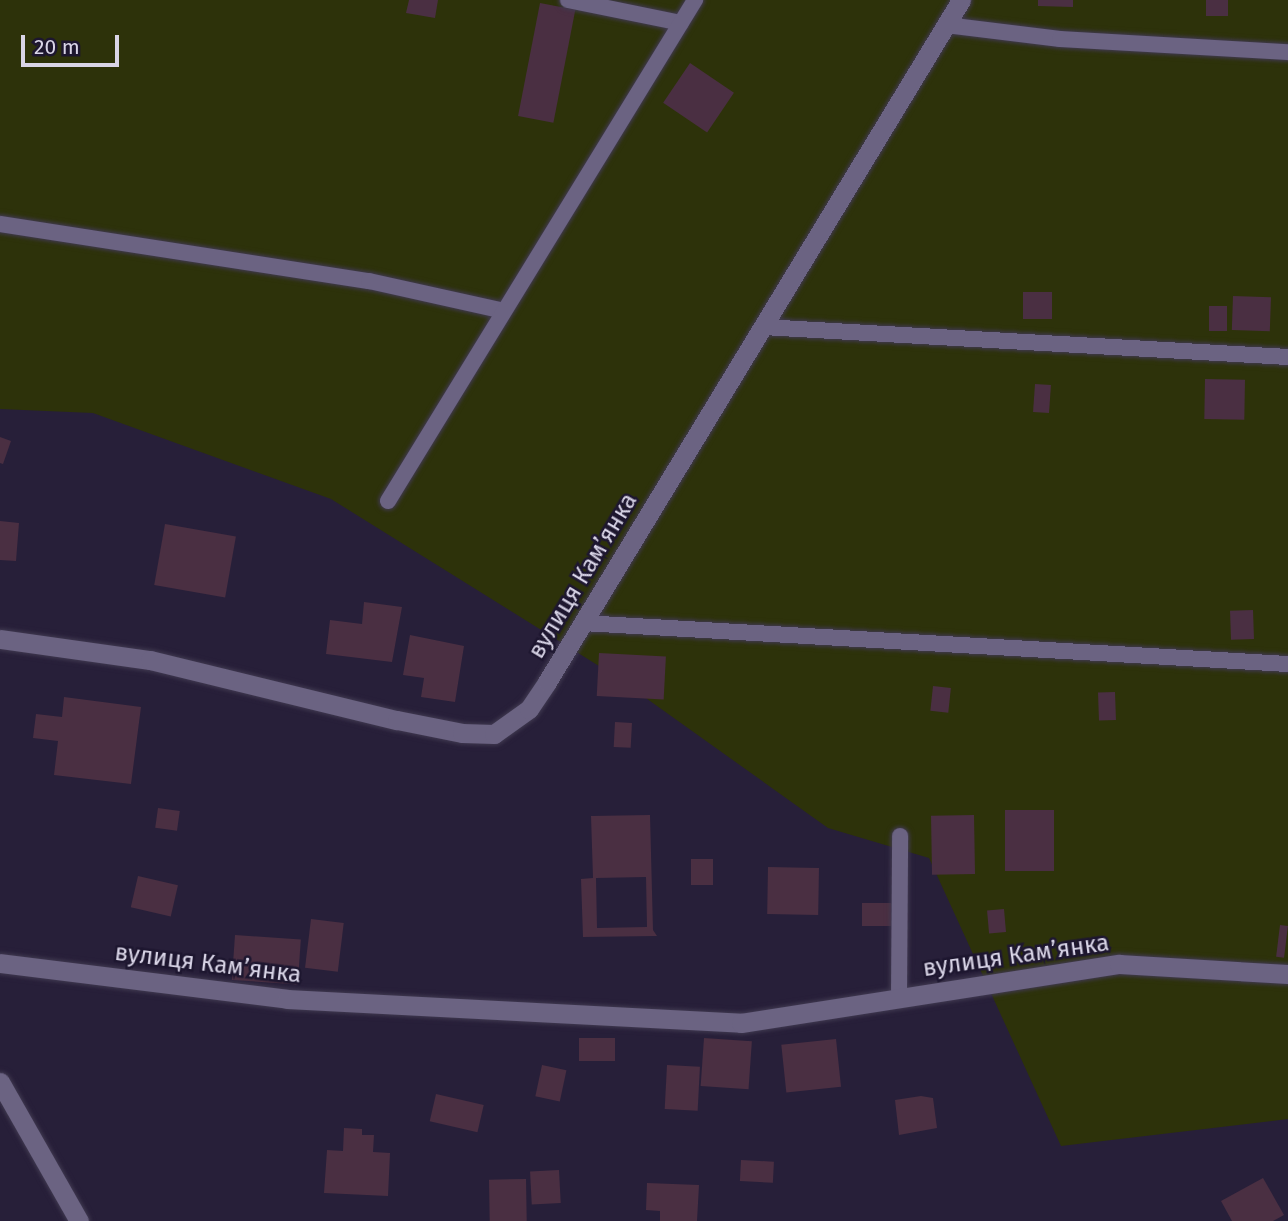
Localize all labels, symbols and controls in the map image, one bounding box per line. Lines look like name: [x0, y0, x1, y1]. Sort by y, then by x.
scale bar: [24, 21, 122, 65]
text: 20 m: [34, 34, 80, 60]
street label: вулиця Камʼянка: [522, 488, 644, 664]
street label: вулиця Камʼянка: [921, 929, 1111, 983]
street label: вулиця Камʼянка: [113, 938, 303, 990]

